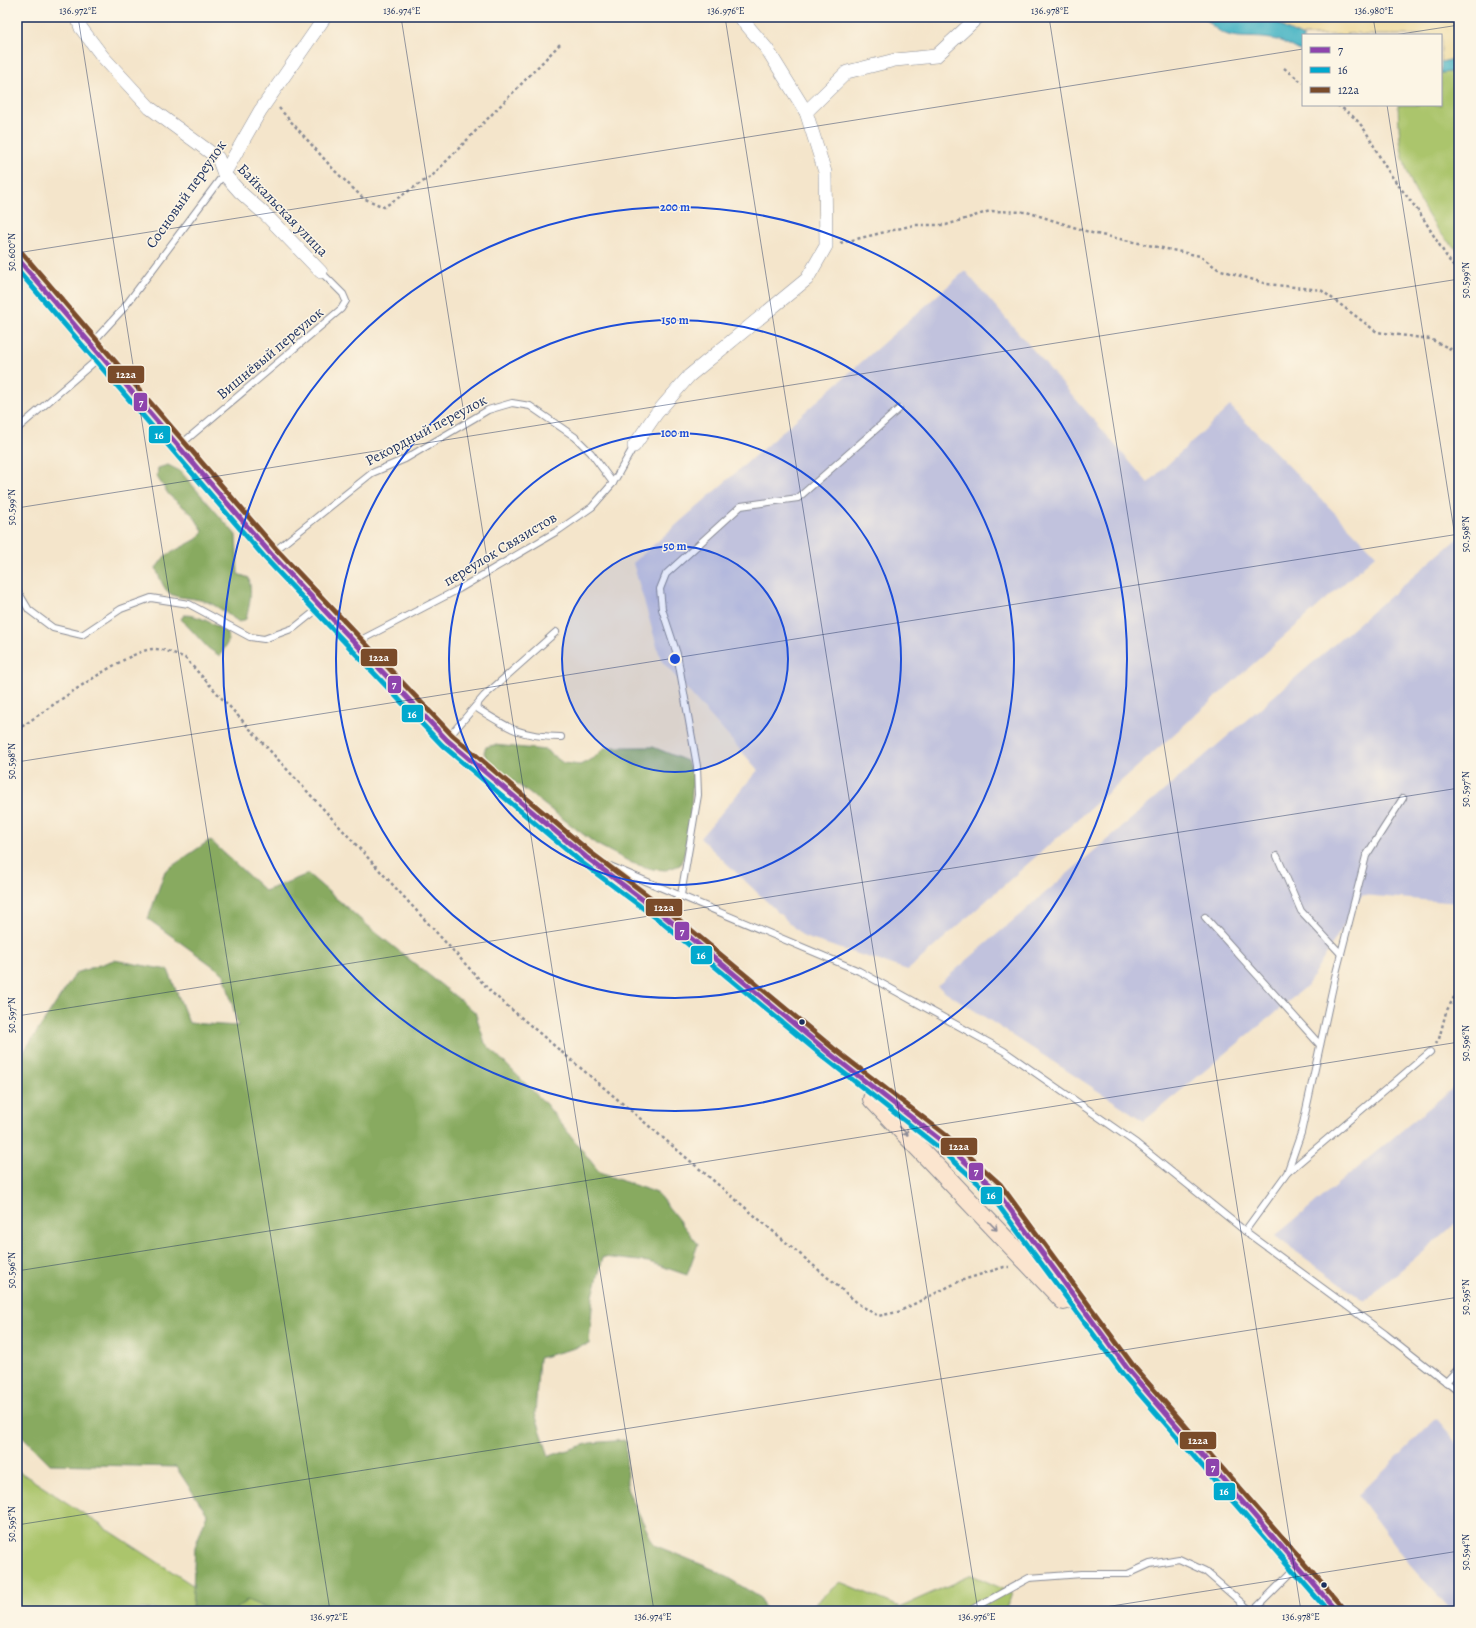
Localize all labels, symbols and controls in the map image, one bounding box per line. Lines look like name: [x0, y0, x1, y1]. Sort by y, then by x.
text: 136.972°E: [59, 4, 97, 17]
text: 136.974°E: [383, 4, 421, 17]
text: 136.976°E: [707, 4, 745, 17]
text: 136.978°E: [1031, 4, 1069, 17]
text: 136.980°E: [1355, 4, 1394, 17]
legend: [1302, 34, 1442, 106]
text: 7: [1338, 42, 1344, 58]
text: 16: [1338, 62, 1348, 78]
text: 122а: [1338, 82, 1360, 98]
street label: Сосновый переулок: [141, 136, 231, 252]
street label: Байкальская улица: [233, 159, 333, 261]
text: 200 m: [660, 199, 690, 215]
text: 50.600°N: [5, 233, 18, 271]
text: 50.599°N: [1459, 262, 1472, 298]
street label: Вишнёвый переулок: [212, 302, 328, 404]
text: 150 m: [661, 312, 689, 328]
line badge: 122а: [107, 365, 145, 384]
text: 122а: [116, 367, 137, 382]
street label: Рекордный переулок: [362, 389, 490, 471]
line badge: 7: [133, 392, 148, 412]
text: 7: [139, 395, 144, 410]
line badge: 16: [148, 425, 171, 444]
text: 100 m: [661, 425, 689, 441]
text: 16: [154, 428, 164, 443]
text: 50.599°N: [5, 489, 18, 525]
street label: переулок Связистов: [439, 507, 561, 591]
text: 50.598°N: [1459, 516, 1472, 552]
text: 50 m: [663, 538, 687, 554]
line badge: 122а: [360, 648, 398, 667]
text: 122а: [369, 650, 390, 665]
centre of rings: [668, 652, 682, 666]
line badge: 7: [387, 675, 402, 694]
text: 7: [392, 677, 397, 692]
line badge: 16: [401, 704, 424, 723]
text: 16: [407, 707, 417, 722]
text: 50.598°N: [5, 743, 18, 779]
text: 50.597°N: [1459, 771, 1472, 807]
line badge: 122а: [645, 898, 683, 917]
text: 122а: [654, 900, 675, 915]
line badge: 7: [674, 921, 690, 941]
text: 7: [680, 924, 685, 939]
line badge: 16: [690, 945, 713, 965]
text: 16: [696, 948, 706, 963]
text: 50.597°N: [5, 997, 18, 1033]
unlabelled marker: [797, 1017, 807, 1027]
text: 50.596°N: [1459, 1025, 1472, 1061]
one-way arrow: [899, 1126, 908, 1136]
line badge: 122а: [940, 1137, 978, 1156]
text: 122а: [949, 1139, 970, 1154]
line badge: 7: [968, 1162, 984, 1181]
text: 7: [974, 1164, 979, 1179]
line badge: 16: [980, 1186, 1003, 1205]
text: 16: [986, 1188, 996, 1203]
one-way arrow: [989, 1221, 998, 1231]
text: 50.596°N: [5, 1252, 18, 1288]
text: 50.595°N: [1459, 1279, 1472, 1315]
line badge: 122а: [1179, 1431, 1217, 1450]
text: 122а: [1188, 1433, 1209, 1448]
line badge: 7: [1205, 1458, 1220, 1477]
text: 7: [1211, 1460, 1216, 1475]
line badge: 16: [1213, 1482, 1236, 1501]
text: 16: [1219, 1484, 1229, 1499]
text: 50.595°N: [5, 1506, 18, 1542]
text: 50.594°N: [1459, 1534, 1472, 1570]
unlabelled marker: [1319, 1580, 1329, 1590]
text: 136.972°E: [310, 1610, 348, 1623]
text: 136.974°E: [634, 1610, 672, 1623]
text: 136.976°E: [958, 1610, 996, 1623]
text: 136.978°E: [1282, 1610, 1320, 1623]

